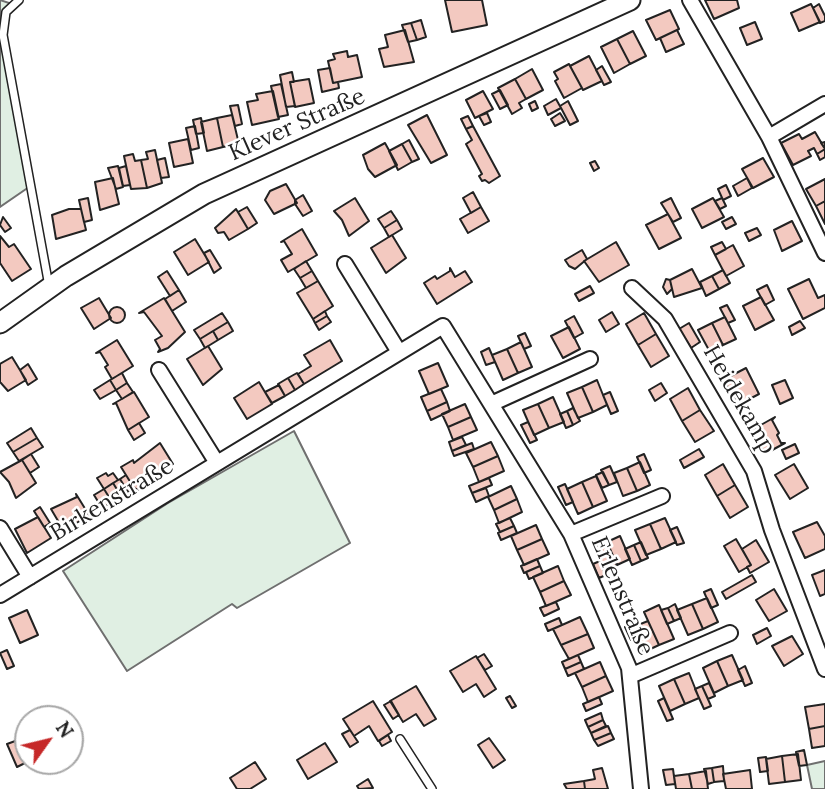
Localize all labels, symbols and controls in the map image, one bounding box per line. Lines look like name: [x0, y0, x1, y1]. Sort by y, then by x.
street label: Klever Straße: [225, 83, 369, 167]
street label: Heidekamp: [697, 341, 781, 459]
street label: Birkenstraße: [46, 453, 178, 547]
street label: Erlenstraße: [585, 533, 659, 659]
north arrow: [14, 705, 84, 775]
text: N: [51, 717, 79, 742]

